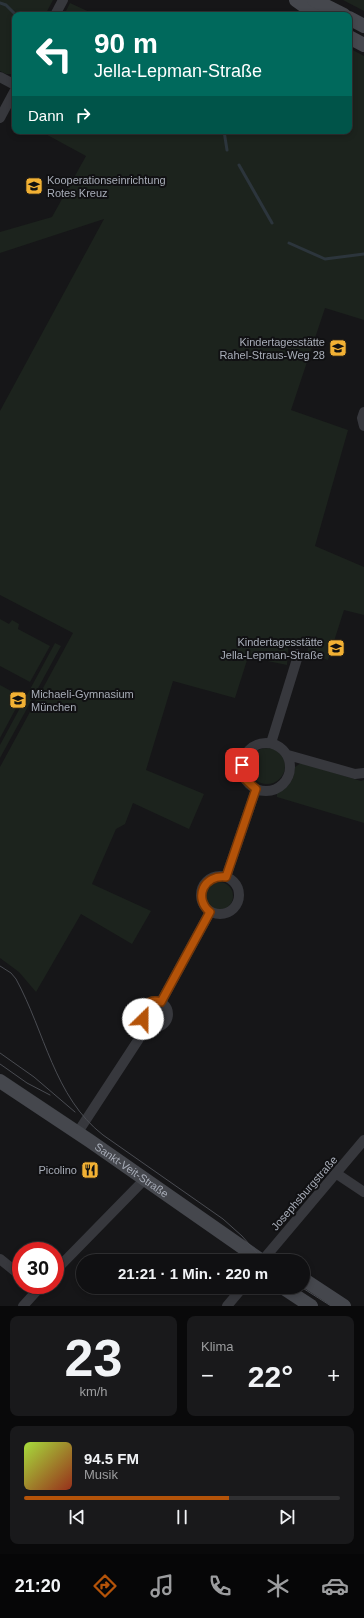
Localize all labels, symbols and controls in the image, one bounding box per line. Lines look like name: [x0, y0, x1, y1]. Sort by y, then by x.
icon: left: [28, 28, 80, 80]
text: 90 m: [94, 28, 158, 59]
text: Jella-Lepman-Straße: [94, 61, 262, 81]
icon: right: [72, 104, 94, 126]
text: Dann: [28, 107, 64, 124]
place label: Kooperationseinrichtung Rotes Kreuz: [47, 174, 166, 199]
school or university icon: Kooperationseinrichtung Rotes Kreuz: [24, 176, 44, 196]
place label: Kindertagesstätte Rahel-Straus-Weg 28: [219, 336, 325, 361]
school or university icon: Kindertagesstätte Rahel-Straus-Weg 28: [328, 338, 348, 358]
place label: Kindertagesstätte Jella-Lepman-Straße: [220, 636, 323, 661]
school or university icon: Kindertagesstätte Jella-Lepman-Straße: [326, 638, 346, 658]
place label: Michaeli-Gymnasium München: [31, 688, 134, 713]
school or university icon: Michaeli-Gymnasium München: [8, 690, 28, 710]
pin: [225, 748, 259, 782]
icon: arrive: [231, 754, 253, 776]
position arrow: [122, 998, 164, 1040]
street label: Sankt-Veit-Straße: [93, 1140, 171, 1200]
street label: Josephsburgstraße: [269, 1154, 339, 1232]
restaurant icon: Picolino: [80, 1160, 100, 1180]
place label: Picolino: [38, 1164, 77, 1176]
speed limit sign: 30: [12, 1242, 64, 1294]
text: 21:21 · 1 Min. · 220 m: [118, 1265, 268, 1282]
text: 23: [65, 1329, 122, 1387]
text: Klima: [201, 1339, 234, 1354]
text: 22°: [248, 1360, 293, 1393]
text: −: [201, 1363, 214, 1388]
text: +: [327, 1363, 340, 1388]
text: km/h: [79, 1384, 108, 1399]
text: 94.5 FM: [84, 1450, 139, 1467]
text: Musik: [84, 1467, 118, 1482]
icon: previous: [66, 1506, 88, 1528]
icon: pause: [171, 1506, 193, 1528]
icon: next: [276, 1506, 298, 1528]
icon: directions: [91, 1572, 119, 1600]
icon: music: [148, 1572, 176, 1600]
icon: phone: [206, 1572, 234, 1600]
icon: climate: [264, 1572, 292, 1600]
icon: car: [321, 1572, 349, 1600]
text: 21:20: [15, 1576, 61, 1596]

